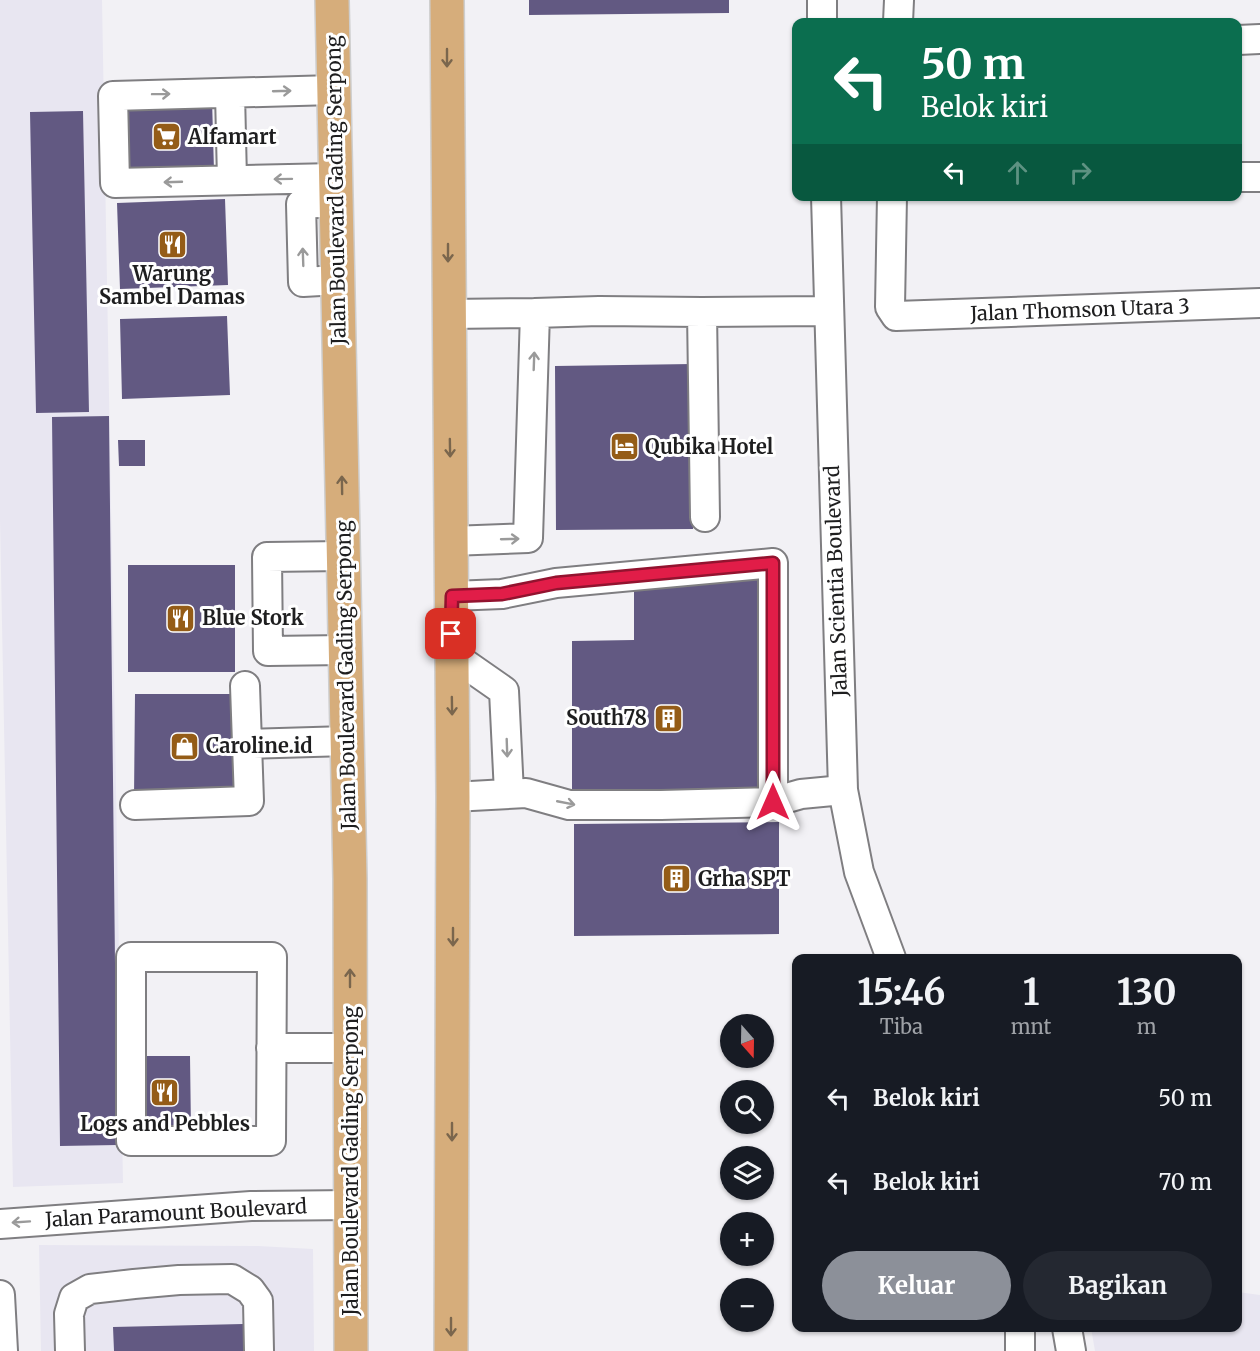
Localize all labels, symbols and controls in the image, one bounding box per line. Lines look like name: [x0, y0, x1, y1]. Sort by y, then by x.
street label: Jalan Boulevard Gading Serpong: [320, 35, 351, 346]
text: 50 m: [921, 38, 1025, 90]
icon: left: [822, 42, 900, 120]
one-way arrow: [441, 48, 453, 68]
one-way arrow: [271, 86, 291, 97]
one-way arrow: [151, 89, 171, 100]
text: Belok kiri: [921, 90, 1048, 124]
supermarket icon: Alfamart: [151, 121, 183, 153]
place label: Alfamart: [187, 124, 277, 149]
icon: left: [938, 156, 971, 189]
icon: ahead: [1001, 156, 1034, 189]
icon: right: [1064, 156, 1097, 189]
one-way arrow: [274, 173, 294, 185]
one-way arrow: [164, 176, 184, 187]
restaurant icon: Warung Sambel Damas: [156, 228, 188, 260]
one-way arrow: [442, 243, 454, 263]
one-way arrow: [297, 248, 308, 268]
place label: Warung Sambel Damas: [99, 261, 245, 309]
street label: Jalan Thomson Utara 3: [969, 293, 1190, 326]
one-way arrow: [528, 352, 539, 372]
hotel icon: Qubika Hotel: [608, 431, 640, 463]
place label: Qubika Hotel: [645, 434, 774, 459]
one-way arrow: [444, 438, 456, 458]
street label: Jalan Scientia Boulevard: [819, 465, 852, 698]
one-way arrow: [336, 476, 348, 496]
street label: Jalan Boulevard Gading Serpong: [330, 520, 361, 831]
one-way arrow: [499, 533, 519, 544]
restaurant icon: Blue Stork: [165, 602, 197, 634]
place label: Blue Stork: [202, 605, 304, 630]
pin: [425, 608, 476, 659]
icon: arrive: [434, 617, 467, 650]
one-way arrow: [446, 696, 458, 716]
building icon: South78: [652, 702, 684, 734]
place label: South78: [566, 705, 647, 730]
shop icon: Caroline.id: [169, 730, 201, 762]
place label: Caroline.id: [206, 733, 313, 758]
one-way arrow: [501, 737, 512, 757]
position arrow: [741, 770, 805, 834]
one-way arrow: [555, 798, 575, 809]
building icon: Grha SPT: [661, 863, 693, 895]
place label: Grha SPT: [698, 866, 791, 891]
one-way arrow: [447, 927, 459, 947]
one-way arrow: [344, 968, 356, 988]
text: 15:46: [857, 970, 945, 1015]
text: 1: [1023, 970, 1039, 1015]
text: 130: [1117, 970, 1177, 1015]
street label: Jalan Boulevard Gading Serpong: [338, 1006, 363, 1317]
north arrow: [720, 1014, 774, 1068]
map controls: [720, 1014, 774, 1332]
text: Tiba: [880, 1014, 923, 1039]
text: mnt: [1011, 1014, 1051, 1039]
text: m: [1137, 1014, 1157, 1039]
restaurant icon: Logs and Pebbles: [149, 1077, 181, 1109]
button: search: [720, 1080, 774, 1134]
icon: left: [822, 1082, 855, 1115]
text: Belok kiri: [873, 1084, 980, 1112]
text: 50 m: [1158, 1084, 1212, 1112]
place label: Logs and Pebbles: [80, 1111, 250, 1136]
one-way arrow: [446, 1122, 458, 1142]
button: layers: [720, 1146, 774, 1200]
icon: left: [822, 1166, 855, 1199]
text: Belok kiri: [873, 1168, 980, 1196]
text: 70 m: [1159, 1168, 1212, 1196]
street label: Jalan Paramount Boulevard: [44, 1193, 307, 1232]
button: +: [720, 1212, 774, 1266]
one-way arrow: [11, 1217, 31, 1228]
button: Keluar: [822, 1251, 1011, 1320]
button: Bagikan: [1023, 1251, 1212, 1320]
button: −: [720, 1278, 774, 1332]
one-way arrow: [445, 1317, 457, 1337]

